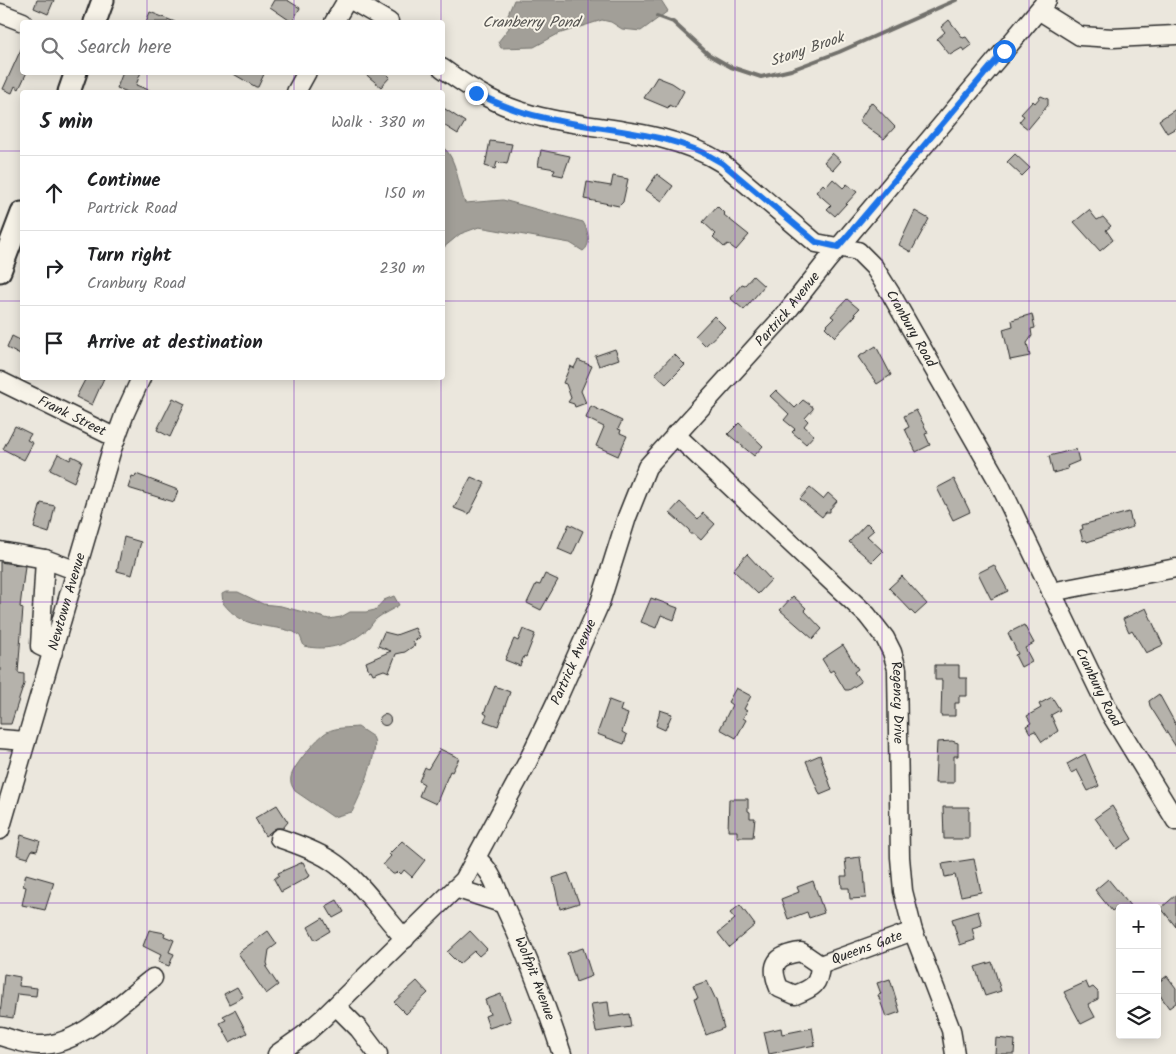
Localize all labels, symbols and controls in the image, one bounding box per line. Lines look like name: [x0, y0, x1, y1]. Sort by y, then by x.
water label: Cranberry Pond: [482, 11, 583, 35]
search box: [20, 20, 445, 75]
water label: Stony Brook: [767, 26, 849, 74]
text: Search here: [78, 33, 172, 63]
icon: search: [38, 34, 66, 62]
route start: [993, 40, 1016, 63]
route end: [465, 82, 488, 105]
text: 5 min: [40, 106, 93, 139]
text: Walk · 380 m: [331, 110, 425, 135]
text: Continue: [87, 166, 160, 196]
icon: ahead: [40, 179, 68, 207]
text: 150 m: [384, 181, 425, 206]
text: Partrick Road: [87, 196, 177, 221]
text: Turn right: [87, 241, 172, 271]
icon: right: [40, 254, 68, 282]
text: 230 m: [379, 256, 425, 281]
street label: Partrick Avenue: [750, 266, 826, 352]
text: Cranbury Road: [87, 271, 185, 296]
street label: Cranbury Road: [880, 286, 942, 372]
text: Arrive at destination: [87, 328, 263, 358]
icon: arrive: [40, 329, 68, 357]
street label: Frank Street: [34, 390, 110, 443]
street label: Newtown Avenue: [42, 550, 92, 653]
street label: Partrick Avenue: [545, 615, 603, 708]
street label: Cranbury Road: [1069, 644, 1128, 732]
street label: Regency Drive: [884, 658, 909, 745]
map controls: [1116, 904, 1161, 1039]
button: +: [1116, 904, 1161, 949]
street label: Queens Gate: [828, 925, 906, 971]
street label: Wolfpit Avenue: [508, 933, 561, 1024]
button: −: [1116, 949, 1161, 994]
button: layers: [1116, 994, 1161, 1039]

